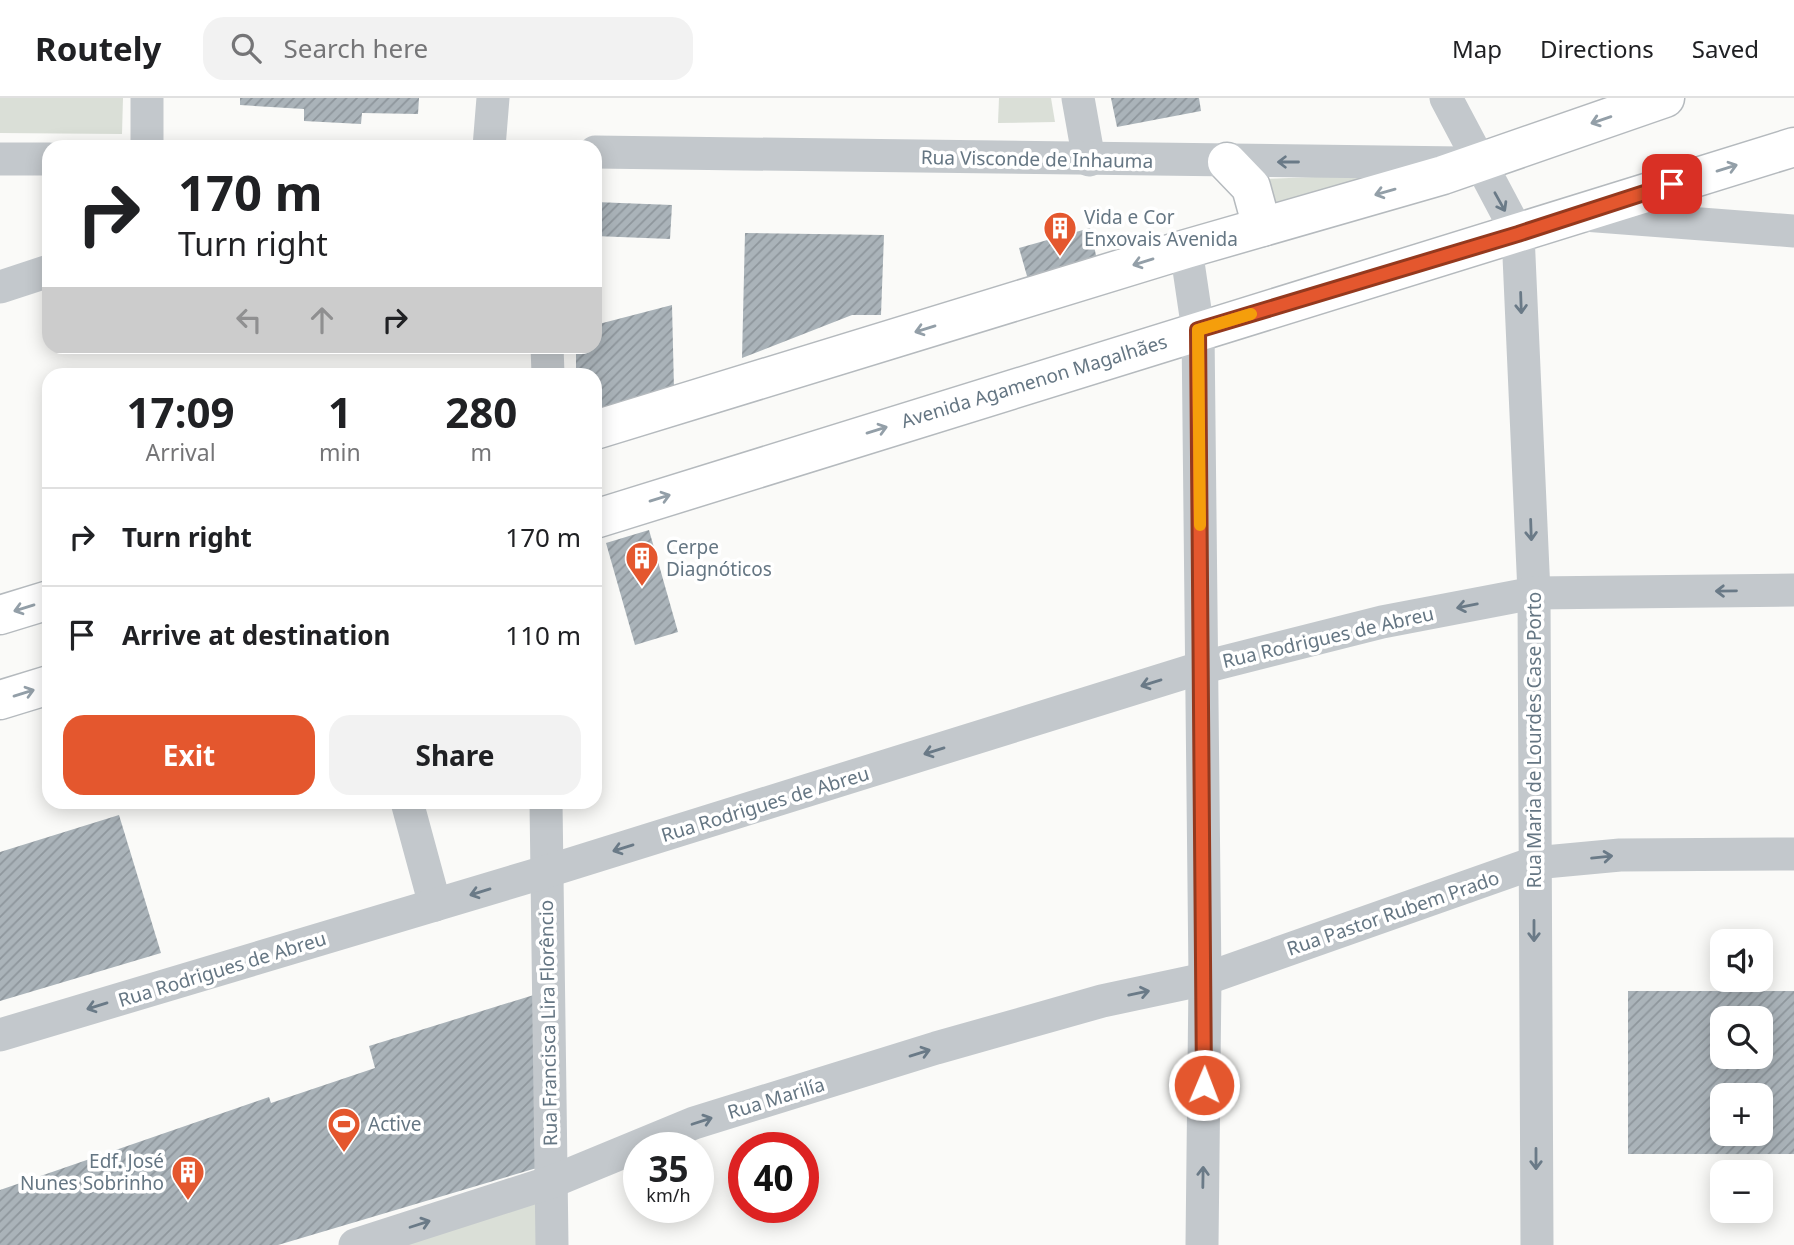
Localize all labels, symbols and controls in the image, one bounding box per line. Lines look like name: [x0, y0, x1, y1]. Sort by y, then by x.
search box: [203, 17, 693, 80]
text: Routely: [35, 26, 161, 71]
icon: search: [227, 29, 265, 67]
text: Search here: [283, 30, 428, 66]
text: Map: [1452, 32, 1502, 65]
text: Directions: [1540, 32, 1654, 65]
text: Saved: [1692, 32, 1759, 65]
one-way arrow: [1590, 115, 1612, 127]
street label: Rua Visconde de Inhauma: [921, 144, 1153, 174]
pin: [1642, 154, 1702, 214]
one-way arrow: [1277, 155, 1300, 169]
text: 170 m: [178, 159, 323, 225]
one-way arrow: [1715, 160, 1737, 173]
icon: arrive: [1653, 165, 1691, 203]
icon: right: [63, 168, 154, 259]
one-way arrow: [1374, 186, 1396, 199]
one-way arrow: [1494, 191, 1507, 212]
place label: Vida e Cor Enxovais Avenida: [1084, 204, 1238, 252]
building icon: Vida e Cor Enxovais Avenida: [1041, 209, 1079, 258]
text: Turn right: [178, 222, 328, 265]
one-way arrow: [1132, 256, 1154, 269]
one-way arrow: [1515, 291, 1528, 314]
icon: left: [230, 301, 268, 339]
icon: ahead: [303, 301, 341, 339]
icon: right: [376, 301, 414, 339]
one-way arrow: [915, 323, 937, 336]
street label: Avenida Agamenon Magalhães: [898, 328, 1170, 434]
text: 17:09: [127, 383, 234, 440]
text: 1: [328, 383, 352, 440]
text: 280: [445, 383, 517, 440]
one-way arrow: [866, 423, 888, 436]
text: Arrival: [145, 436, 216, 468]
text: min: [319, 436, 361, 468]
text: m: [471, 436, 492, 468]
one-way arrow: [649, 491, 671, 504]
icon: right: [63, 518, 101, 556]
one-way arrow: [1525, 518, 1538, 541]
text: Turn right: [122, 519, 252, 555]
text: 170 m: [505, 519, 581, 555]
place label: Cerpe Diagnóticos: [666, 534, 772, 582]
building icon: Cerpe Diagnóticos: [623, 539, 661, 588]
one-way arrow: [1715, 584, 1738, 598]
street label: Rua Maria de Lourdes Case Porto: [1521, 592, 1547, 888]
one-way arrow: [1456, 599, 1479, 613]
street label: Rua Rodrigues de Abreu: [1220, 600, 1436, 674]
one-way arrow: [14, 602, 36, 615]
icon: arrive: [63, 616, 101, 654]
text: Arrive at destination: [122, 617, 391, 653]
text: 110 m: [505, 617, 581, 653]
one-way arrow: [1140, 678, 1162, 691]
one-way arrow: [13, 685, 35, 698]
button: Exit: [63, 715, 315, 795]
button: Share: [329, 715, 581, 795]
one-way arrow: [923, 746, 945, 759]
street label: Rua Rodrigues de Abreu: [658, 760, 872, 848]
one-way arrow: [612, 843, 634, 856]
one-way arrow: [1590, 850, 1612, 863]
street label: Rua Pastor Rubem Prado: [1283, 864, 1503, 962]
one-way arrow: [469, 886, 491, 899]
street label: Rua Francisca Lira Florêncio: [533, 900, 563, 1146]
one-way arrow: [1527, 920, 1541, 943]
street label: Rua Rodrigues de Abreu: [115, 925, 329, 1013]
map controls: [1710, 929, 1773, 1223]
button: sound: [1710, 929, 1773, 992]
one-way arrow: [1127, 986, 1150, 1000]
one-way arrow: [87, 1000, 109, 1013]
button: search: [1710, 1006, 1773, 1069]
one-way arrow: [908, 1046, 930, 1059]
position arrow: [1167, 1048, 1241, 1122]
street label: Rua Marilía: [724, 1071, 828, 1125]
button: +: [1710, 1083, 1773, 1146]
sports icon: Active: [325, 1105, 363, 1154]
place label: Active: [368, 1111, 421, 1137]
one-way arrow: [691, 1114, 713, 1126]
speed limit sign: 40: [728, 1132, 819, 1223]
text: 35: [648, 1145, 689, 1192]
one-way arrow: [1529, 1147, 1543, 1170]
place label: Edf. José Nunes Sobrinho: [20, 1148, 164, 1196]
building icon: Edf. José Nunes Sobrinho: [169, 1153, 207, 1202]
button: −: [1710, 1160, 1773, 1223]
one-way arrow: [1196, 1166, 1210, 1189]
text: km/h: [646, 1183, 691, 1207]
one-way arrow: [409, 1217, 431, 1230]

